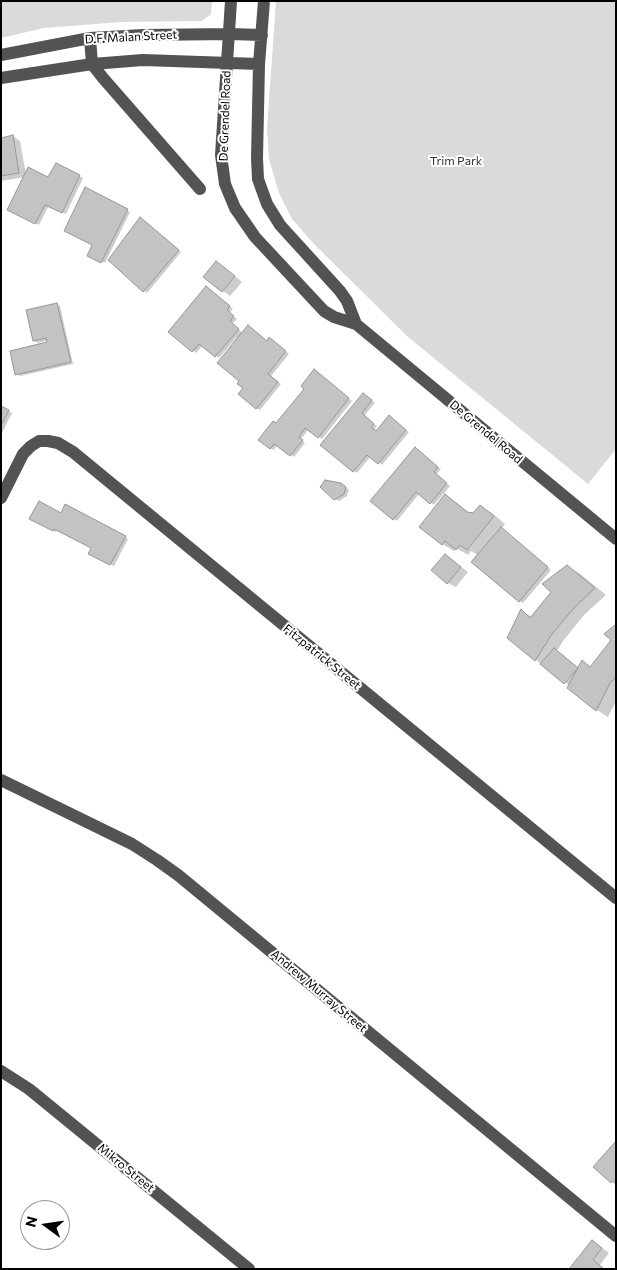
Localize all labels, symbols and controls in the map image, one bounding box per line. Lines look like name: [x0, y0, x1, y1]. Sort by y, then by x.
street label: D.F. Malan Street: [84, 27, 178, 47]
street label: De Grendel Road: [216, 70, 234, 162]
park label: Trim Park: [430, 154, 482, 168]
street label: De Grendel Road: [447, 397, 525, 467]
street label: Fitzpatrick Street: [280, 621, 364, 693]
street label: Andrew Murray Street: [268, 947, 370, 1035]
street label: Mikro Street: [95, 1141, 157, 1195]
north arrow: [20, 1200, 70, 1250]
text: N: [21, 1214, 40, 1229]

